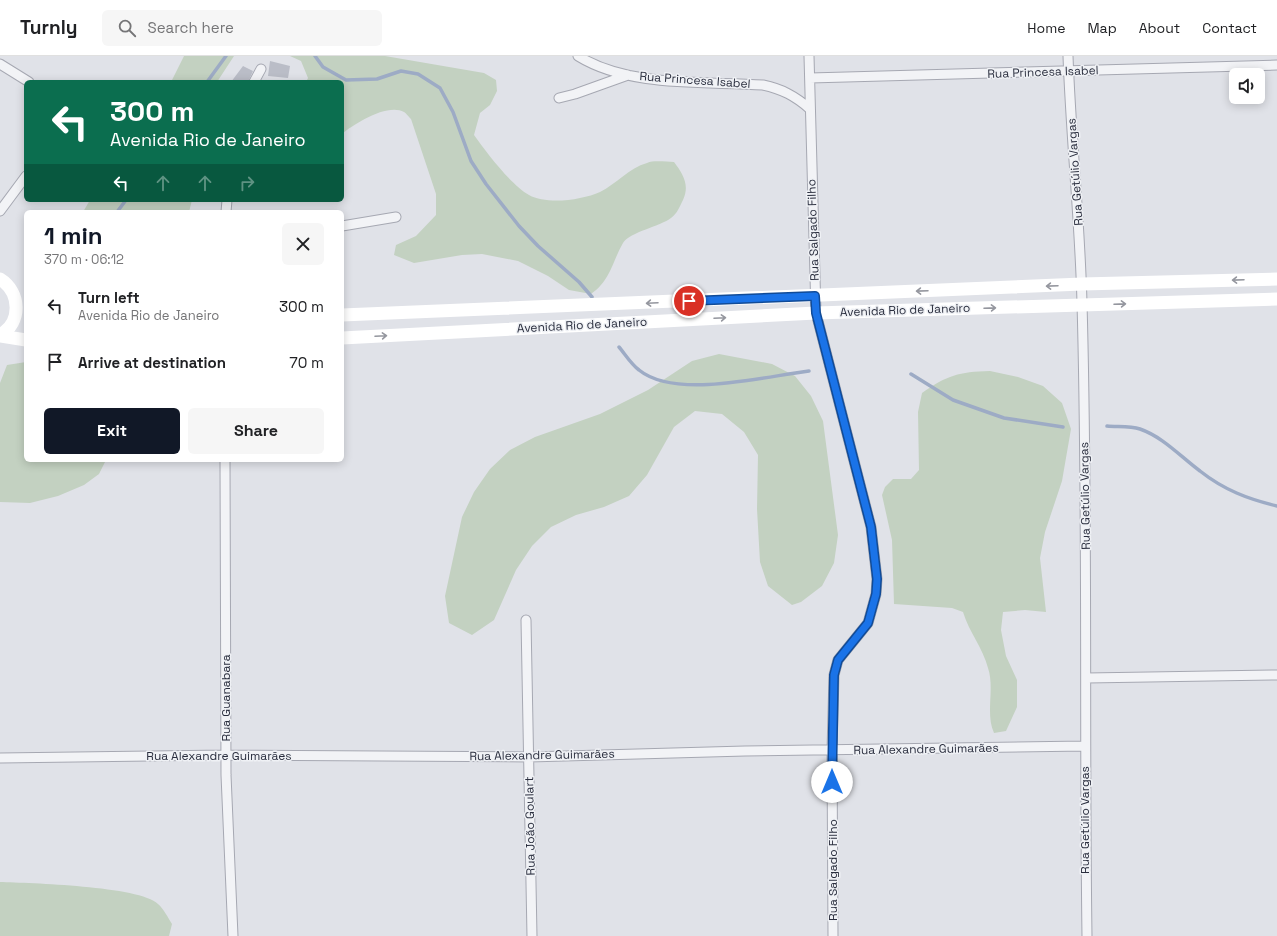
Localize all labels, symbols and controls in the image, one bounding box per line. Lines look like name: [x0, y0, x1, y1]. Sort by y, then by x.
search box: [102, 10, 382, 46]
text: Turnly: [20, 15, 78, 40]
icon: search: [116, 17, 138, 39]
text: Search here: [148, 18, 234, 37]
text: Home: [1027, 19, 1065, 37]
text: Map: [1087, 19, 1117, 37]
text: About: [1139, 19, 1180, 37]
text: Contact: [1202, 19, 1257, 37]
street label: Rua Princesa Isabel: [987, 62, 1099, 82]
street label: Rua Princesa Isabel: [639, 68, 751, 92]
map controls: [1229, 68, 1265, 104]
button: sound: [1229, 68, 1265, 104]
text: 300 m: [110, 93, 194, 129]
icon: left: [44, 96, 96, 148]
street label: Rua Getúlio Vargas: [1063, 118, 1087, 226]
text: Avenida Rio de Janeiro: [110, 128, 306, 151]
icon: left: [110, 172, 132, 194]
icon: ahead: [152, 172, 174, 194]
icon: ahead: [194, 172, 216, 194]
icon: right: [236, 172, 258, 194]
street label: Rua Salgado Filho: [803, 179, 823, 281]
text: 1 min: [44, 220, 103, 251]
button: close: [282, 223, 324, 265]
text: 370 m · 06:12: [44, 251, 124, 268]
one-way arrow: [1232, 276, 1245, 284]
one-way arrow: [1046, 282, 1059, 289]
pin: [672, 284, 706, 318]
one-way arrow: [916, 287, 929, 295]
text: Turn left: [78, 288, 140, 307]
icon: arrive: [678, 290, 700, 312]
icon: left: [44, 295, 66, 317]
text: 300 m: [279, 297, 324, 316]
one-way arrow: [646, 299, 659, 307]
street label: Avenida Rio de Janeiro: [840, 300, 970, 320]
one-way arrow: [1113, 301, 1126, 308]
one-way arrow: [983, 304, 996, 312]
text: Avenida Rio de Janeiro: [78, 307, 219, 324]
street label: Avenida Rio de Janeiro: [516, 314, 648, 336]
one-way arrow: [713, 314, 726, 322]
one-way arrow: [374, 333, 387, 340]
icon: arrive: [44, 351, 66, 373]
text: Arrive at destination: [78, 353, 226, 372]
text: 70 m: [289, 353, 324, 372]
button: Exit: [44, 408, 180, 454]
button: Share: [188, 408, 324, 454]
street label: Rua Getúlio Vargas: [1076, 442, 1094, 550]
street label: Rua Guanabara: [218, 654, 234, 742]
street label: Rua Alexandre Guimarães: [853, 740, 999, 758]
street label: Rua Alexandre Guimarães: [469, 746, 615, 764]
street label: Rua Alexandre Guimarães: [146, 748, 292, 764]
position arrow: [811, 761, 853, 803]
street label: Rua Getúlio Vargas: [1077, 766, 1093, 874]
street label: Rua João Goulart: [521, 776, 539, 876]
street label: Rua Salgado Filho: [825, 819, 841, 921]

